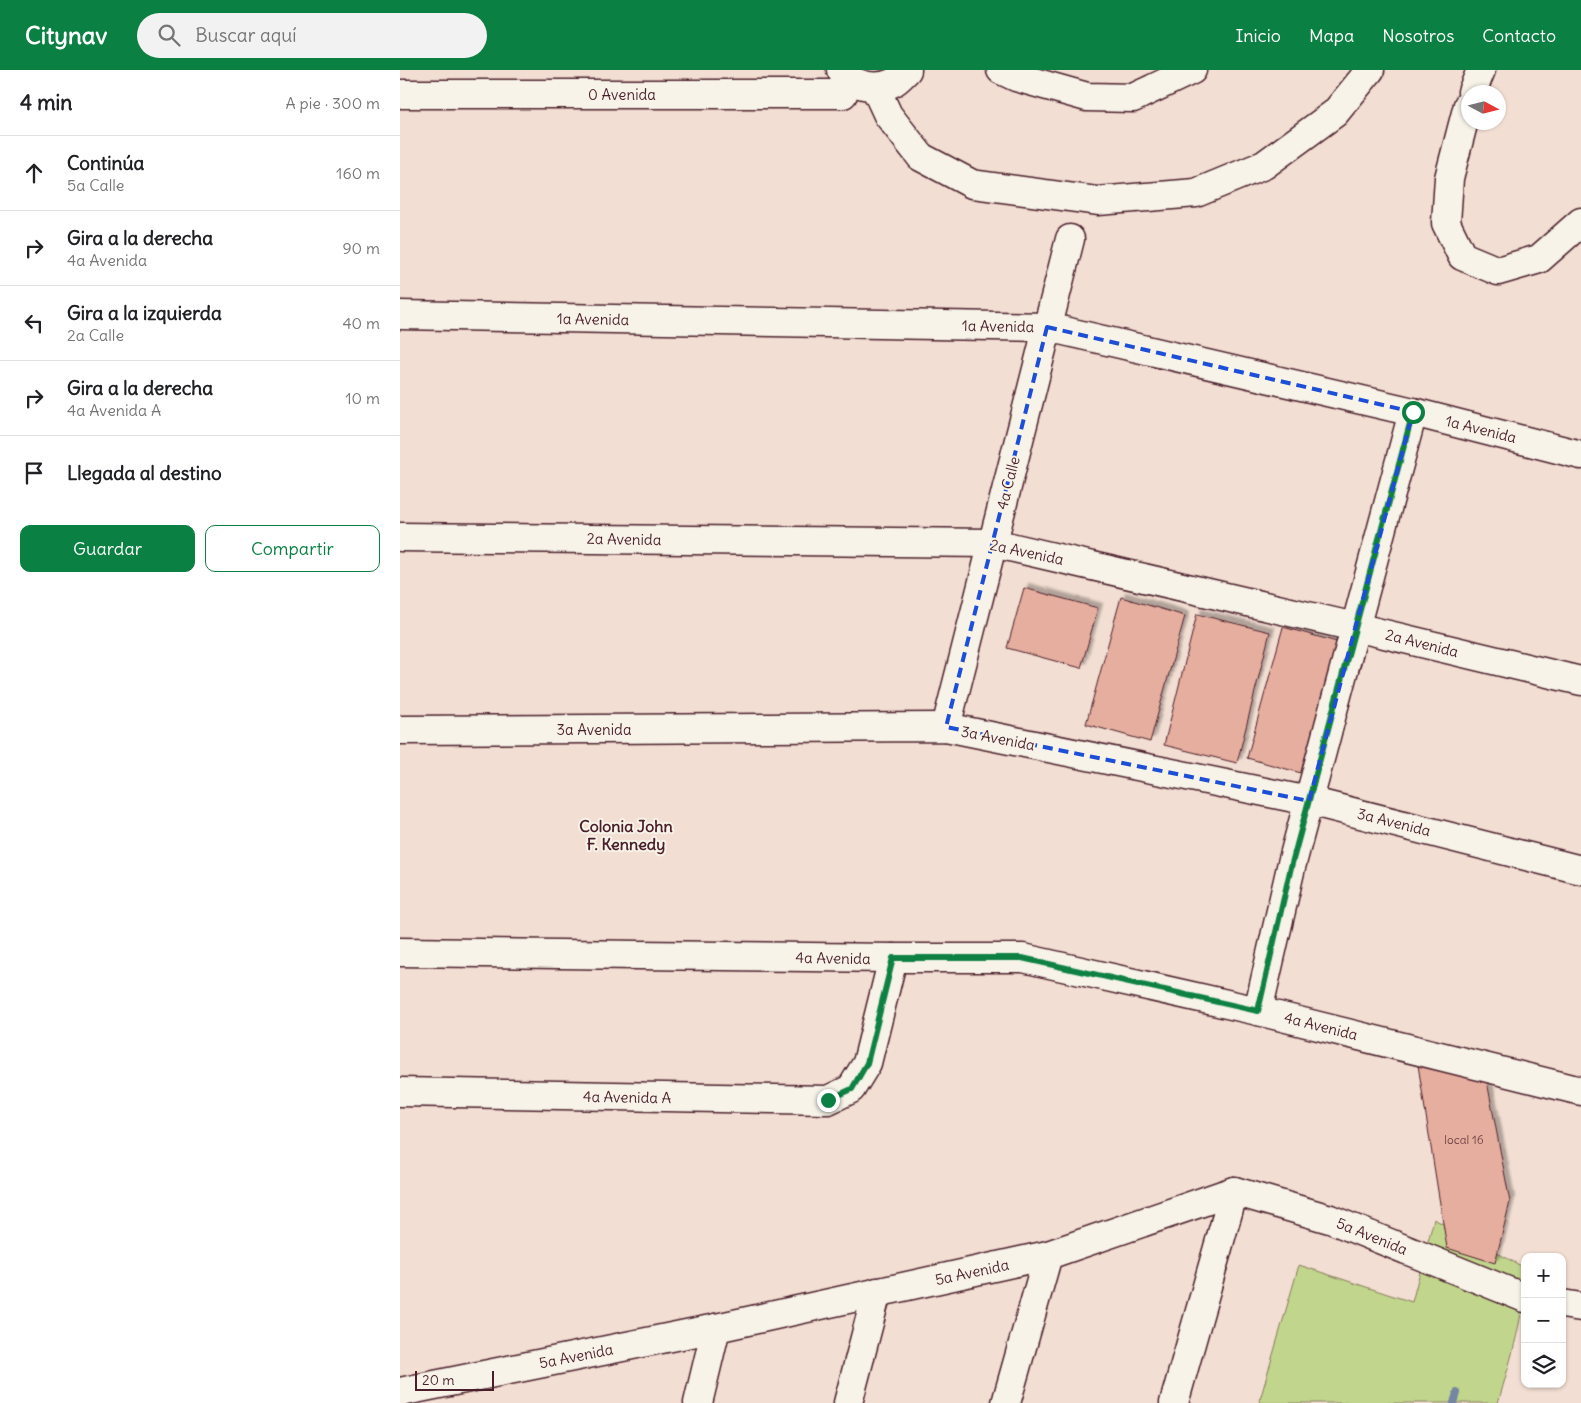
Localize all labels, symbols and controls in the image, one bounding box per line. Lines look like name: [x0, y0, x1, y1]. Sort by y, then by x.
search box: [137, 13, 487, 58]
text: Citynav: [25, 20, 107, 50]
icon: search: [155, 21, 183, 49]
text: Buscar aquí: [195, 23, 297, 47]
text: Inicio: [1235, 24, 1281, 47]
text: Mapa: [1309, 24, 1354, 47]
text: Nosotros: [1382, 24, 1454, 47]
text: Contacto: [1482, 24, 1556, 47]
street label: 0 Avenida: [588, 85, 656, 104]
north arrow: [1461, 85, 1506, 130]
text: 4 min: [20, 89, 72, 116]
text: A pie · 300 m: [285, 93, 380, 113]
text: Continúa: [67, 151, 144, 175]
icon: ahead: [20, 159, 48, 187]
text: 160 m: [336, 163, 380, 183]
text: 5a Calle: [67, 175, 124, 195]
text: Gira a la derecha: [67, 226, 213, 250]
icon: right: [20, 234, 48, 262]
text: 90 m: [342, 238, 380, 258]
text: 4a Avenida: [67, 250, 147, 270]
text: Gira a la izquierda: [67, 301, 222, 325]
icon: left: [20, 309, 48, 337]
street label: 1a Avenida: [557, 309, 630, 329]
text: 40 m: [342, 313, 380, 333]
street label: 1a Avenida: [962, 316, 1035, 336]
text: 2a Calle: [67, 325, 124, 345]
text: Gira a la derecha: [67, 376, 213, 400]
icon: right: [20, 384, 48, 412]
text: 10 m: [345, 388, 380, 408]
text: 4a Avenida A: [67, 400, 161, 420]
route start: [1402, 401, 1425, 424]
street label: 1a Avenida: [1444, 411, 1519, 447]
street label: 4a Calle: [992, 455, 1024, 511]
icon: arrive: [20, 459, 48, 487]
text: Llegada al destino: [67, 461, 222, 485]
button: Guardar: [20, 525, 195, 572]
button: Compartir: [205, 525, 380, 572]
street label: 2a Avenida: [586, 529, 662, 549]
street label: 2a Avenida: [988, 535, 1066, 569]
street label: 2a Avenida: [1383, 625, 1461, 661]
street label: 3a Avenida: [557, 720, 632, 739]
street label: 3a Avenida: [959, 722, 1037, 755]
street label: 3a Avenida: [1355, 804, 1433, 840]
district label: Colonia John F. Kennedy: [579, 816, 673, 855]
street label: 4a Avenida: [795, 948, 871, 968]
street label: 4a Avenida: [1282, 1008, 1360, 1044]
street label: 4a Avenida A: [583, 1087, 672, 1107]
route end: [817, 1089, 840, 1112]
house number: local 16: [1444, 1132, 1484, 1147]
street label: 5a Avenida: [1334, 1213, 1411, 1259]
map controls: [1521, 1253, 1566, 1388]
button: +: [1521, 1253, 1566, 1298]
street label: 5a Avenida: [933, 1255, 1011, 1289]
button: −: [1521, 1298, 1566, 1343]
street label: 5a Avenida: [537, 1339, 615, 1372]
button: layers: [1521, 1343, 1566, 1388]
scale bar: [415, 1368, 494, 1391]
text: 20 m: [422, 1371, 455, 1389]

